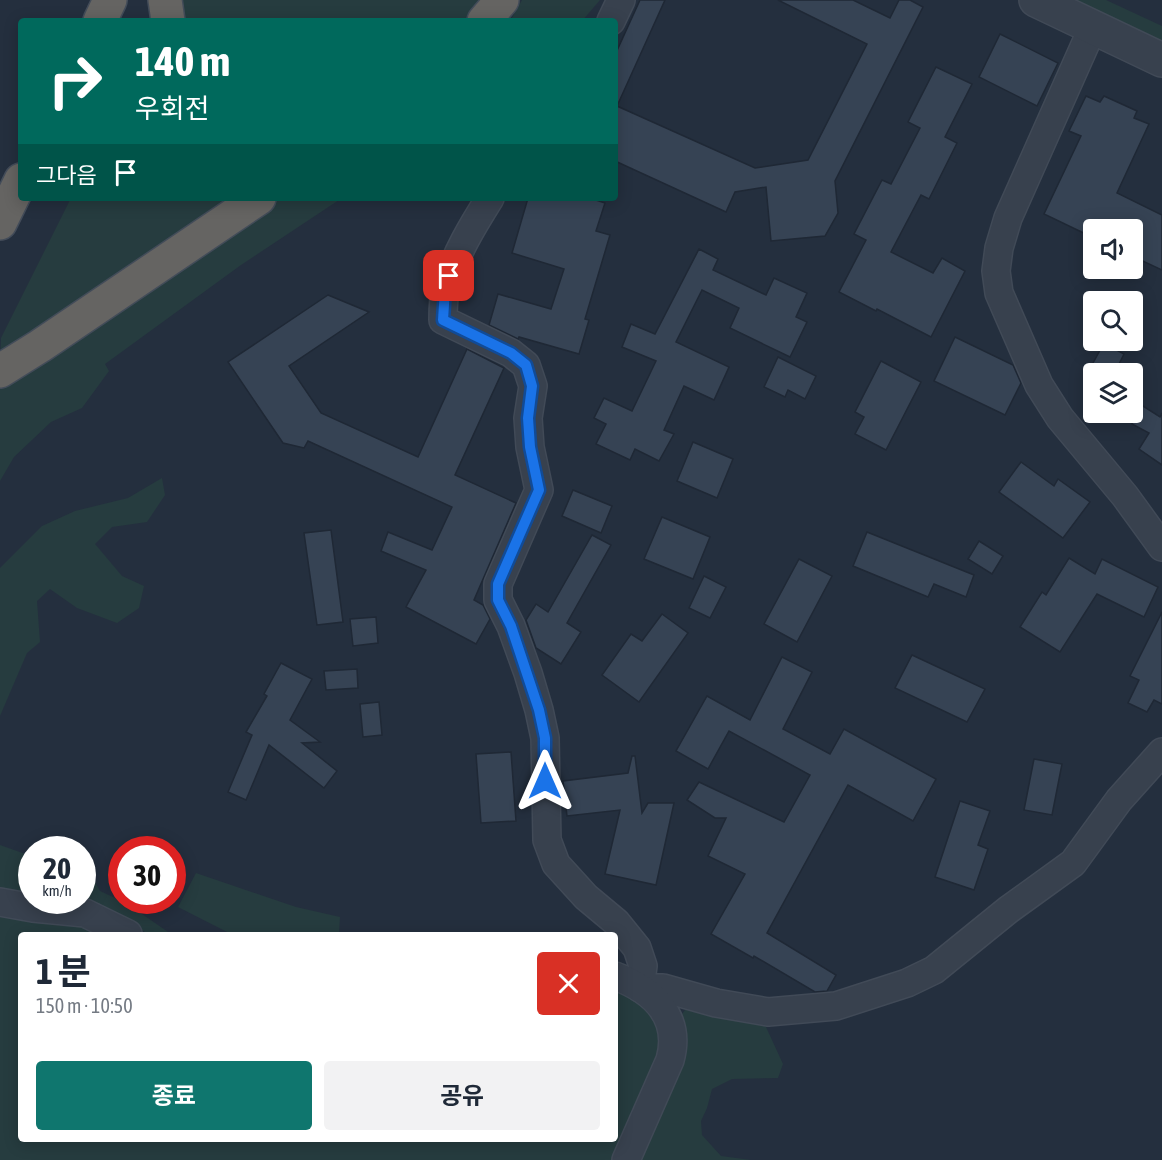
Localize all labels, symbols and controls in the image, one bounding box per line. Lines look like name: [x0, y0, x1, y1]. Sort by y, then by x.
text: 140 m: [135, 37, 230, 85]
icon: right: [36, 42, 114, 120]
text: 우회전: [135, 93, 210, 124]
icon: arrive: [109, 156, 142, 189]
text: 그다음: [36, 162, 97, 188]
map controls: [1083, 219, 1143, 423]
button: sound: [1083, 219, 1143, 279]
pin: [423, 250, 474, 301]
icon: arrive: [432, 259, 465, 292]
button: search: [1083, 291, 1143, 351]
button: layers: [1083, 363, 1143, 423]
position arrow: [513, 749, 577, 813]
speed limit sign: 30: [108, 836, 186, 914]
text: 20: [43, 851, 71, 885]
text: km/h: [42, 882, 72, 899]
text: 1 분: [36, 950, 91, 992]
button: close: [537, 952, 600, 1015]
text: 150 m · 10:50: [36, 994, 133, 1017]
button: 종료: [36, 1061, 312, 1130]
button: 공유: [324, 1061, 600, 1130]

